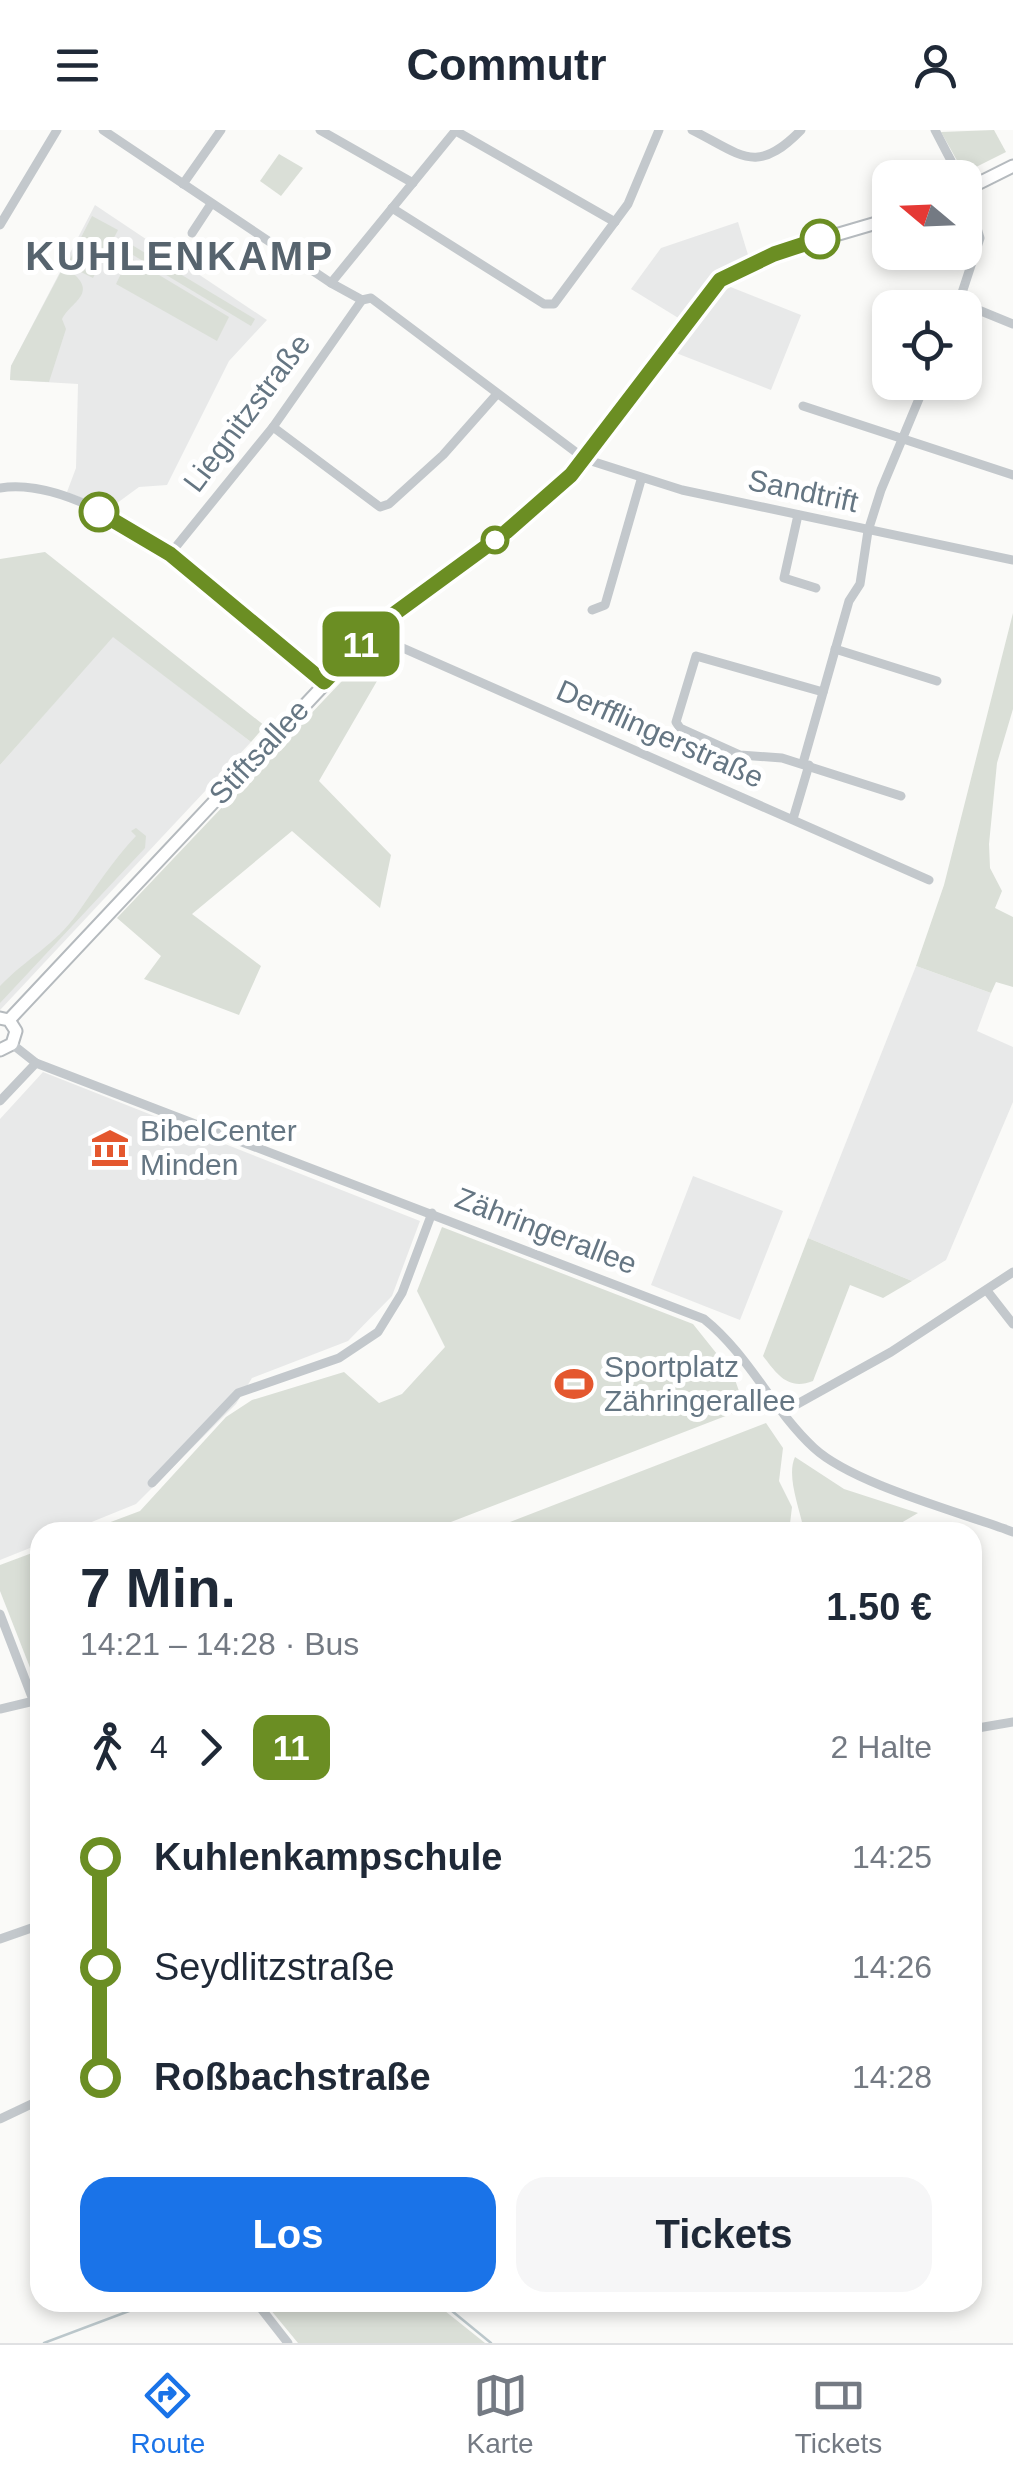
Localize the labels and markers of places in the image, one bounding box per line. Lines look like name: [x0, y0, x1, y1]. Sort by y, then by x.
unlabelled marker: [801, 220, 839, 258]
unlabelled marker: [80, 493, 118, 531]
unlabelled marker: [482, 527, 508, 553]
place label: BibelCenter Minden: [140, 1114, 297, 1181]
museum icon: BibelCenter Minden: [89, 1127, 131, 1169]
place label: Sportplatz Zähringerallee: [604, 1350, 796, 1417]
sports icon: Sportplatz Zähringerallee: [553, 1363, 595, 1405]

